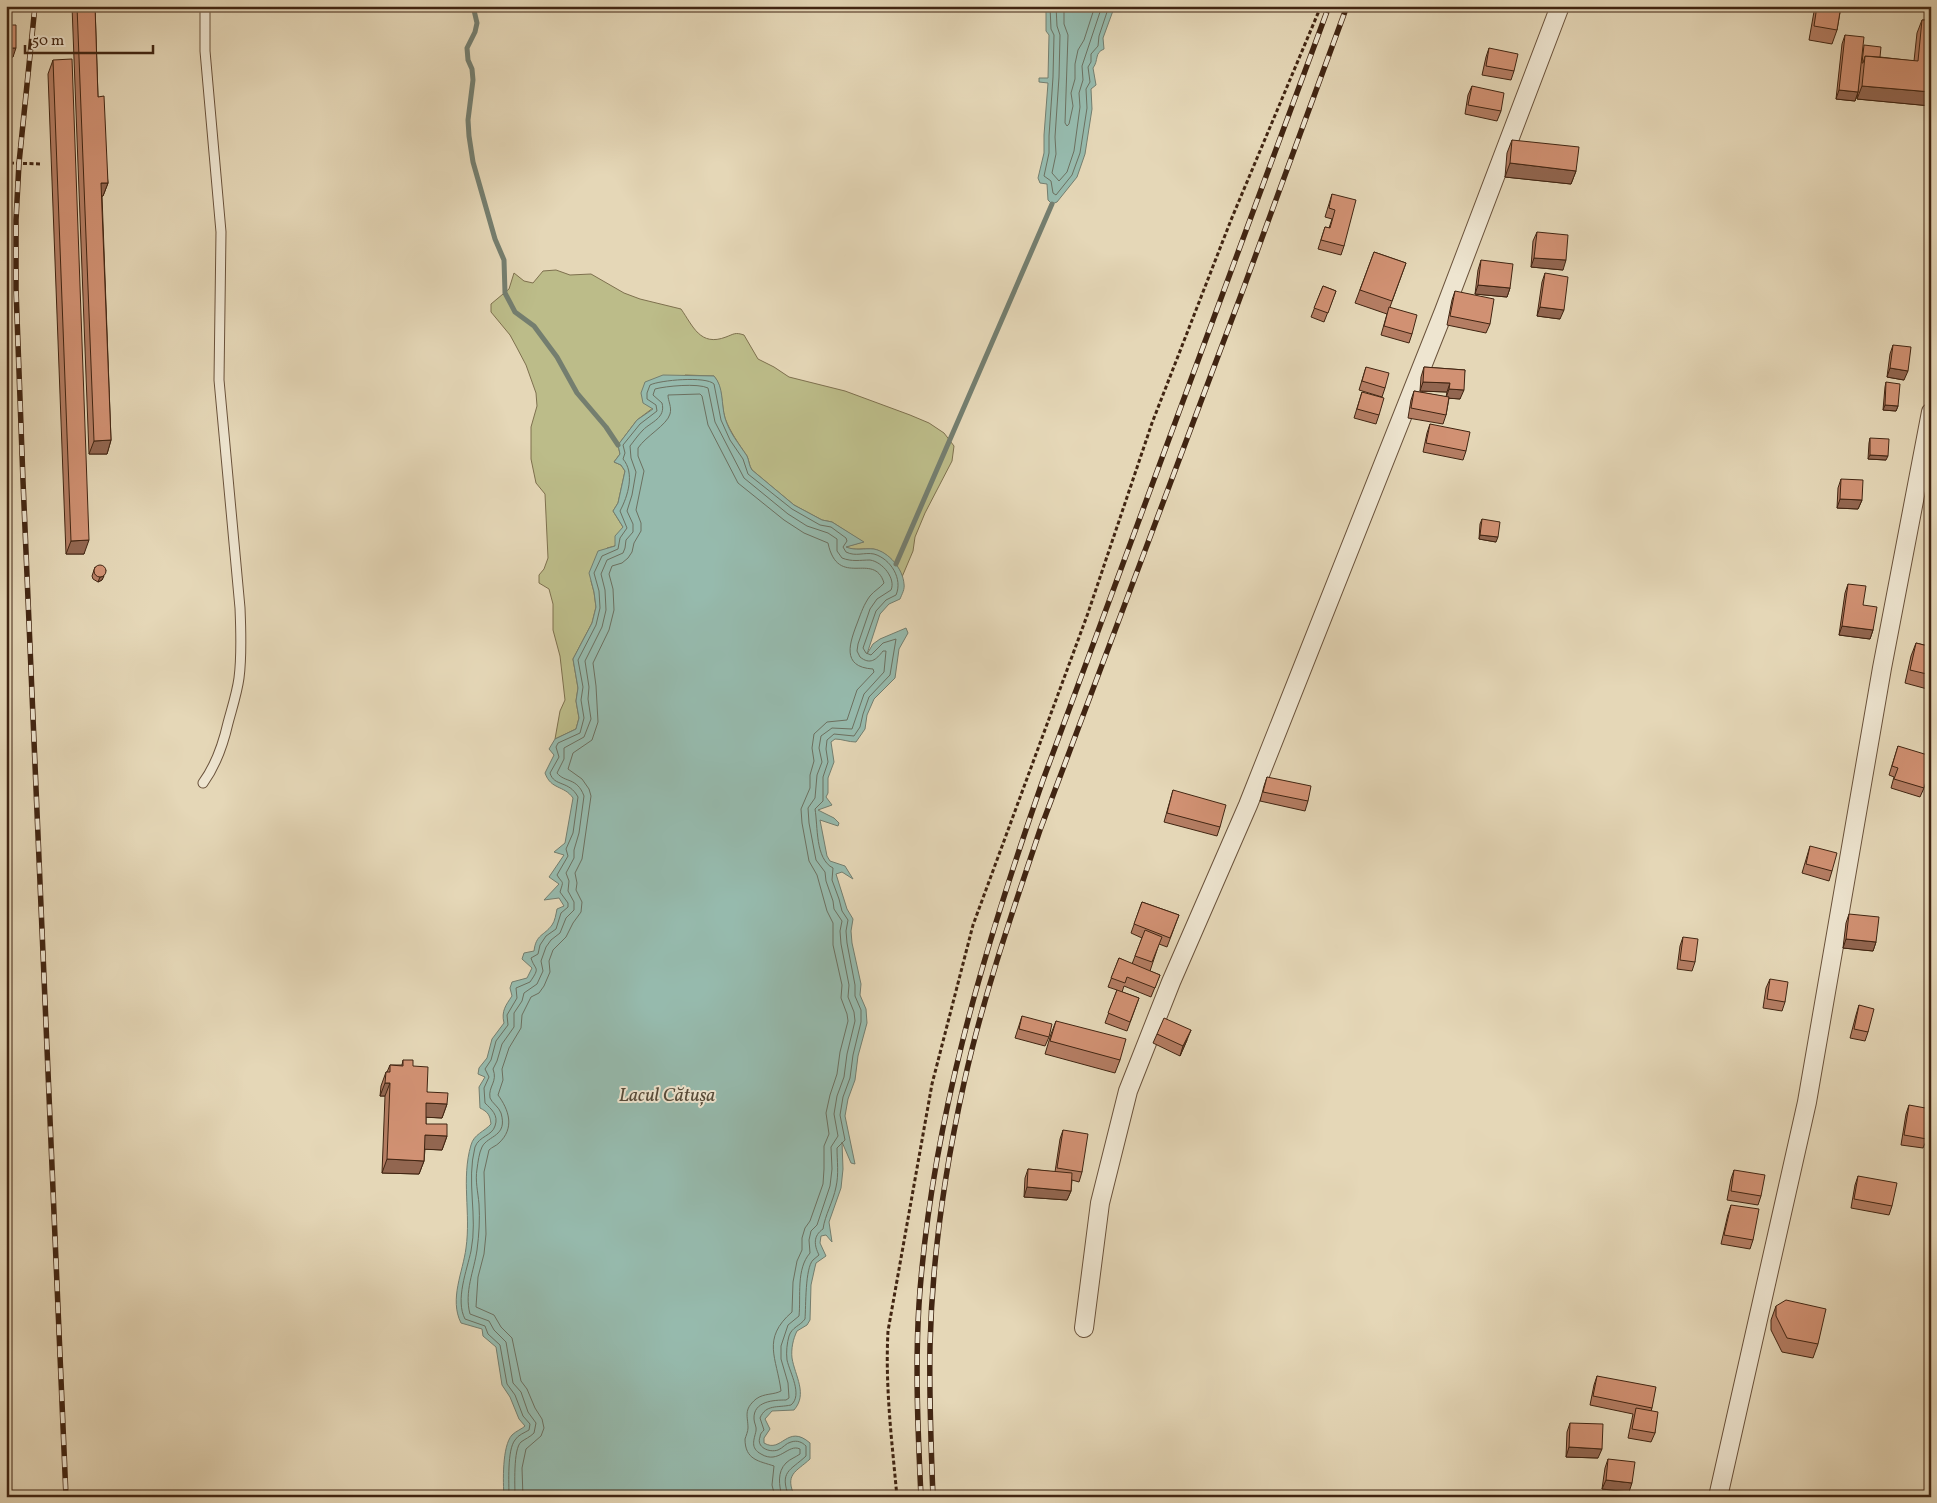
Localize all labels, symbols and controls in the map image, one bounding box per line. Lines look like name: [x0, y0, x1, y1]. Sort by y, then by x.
scale bar: [25, 22, 152, 54]
text: 50 m: [32, 31, 64, 52]
water label: Lacul Cătușa: [619, 1083, 715, 1109]

